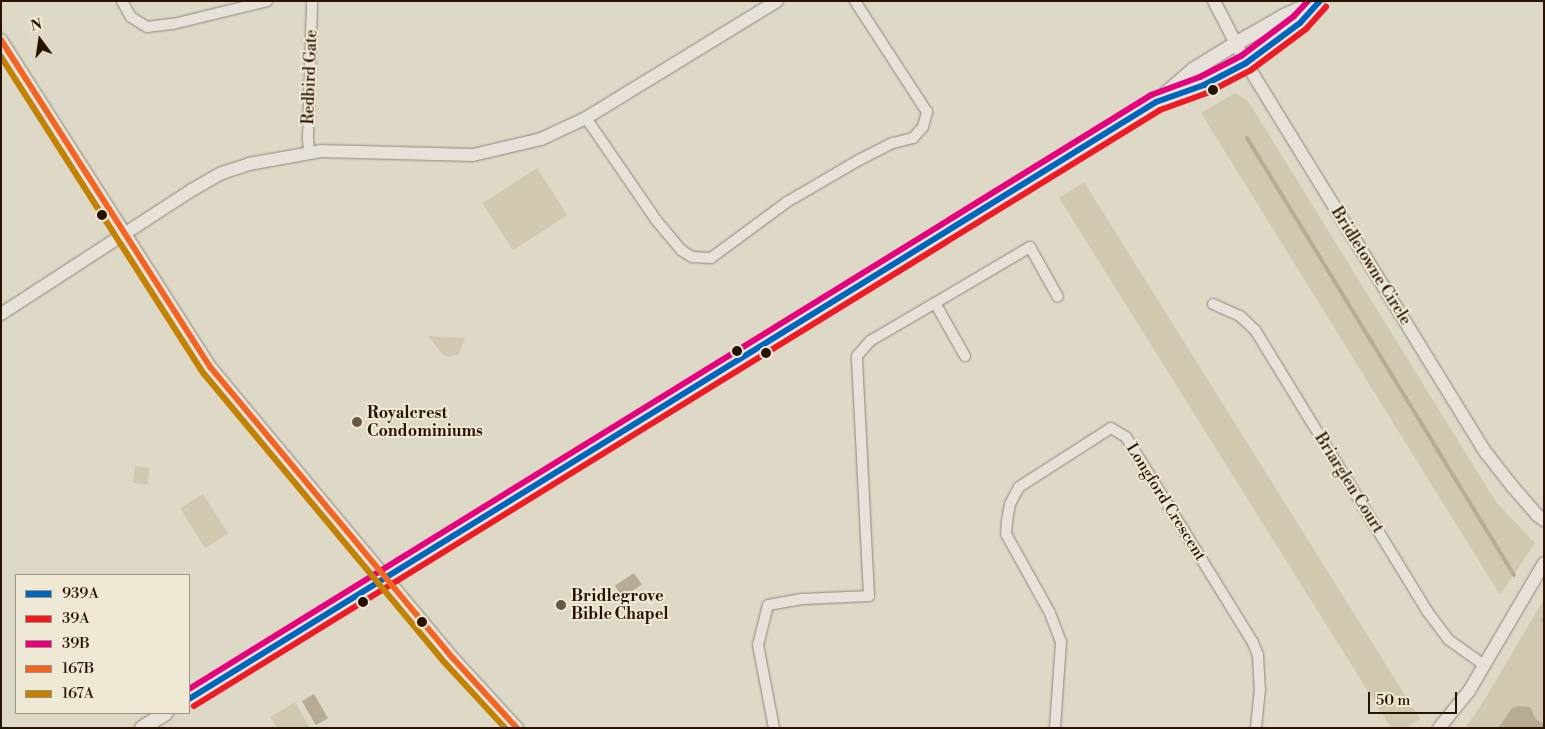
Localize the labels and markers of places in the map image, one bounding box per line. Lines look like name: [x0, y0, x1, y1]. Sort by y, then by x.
unlabelled marker: [1208, 85, 1218, 95]
unlabelled marker: [97, 210, 107, 220]
unlabelled marker: [732, 346, 742, 356]
unlabelled marker: [761, 348, 771, 358]
place label: Royalcrest Condominiums: [367, 403, 483, 441]
marker: Royalcrest Condominiums: [351, 416, 363, 428]
place label: Bridlegrove Bible Chapel: [571, 586, 669, 624]
unlabelled marker: [358, 597, 368, 607]
marker: Bridlegrove Bible Chapel: [555, 599, 567, 611]
unlabelled marker: [417, 617, 427, 627]

